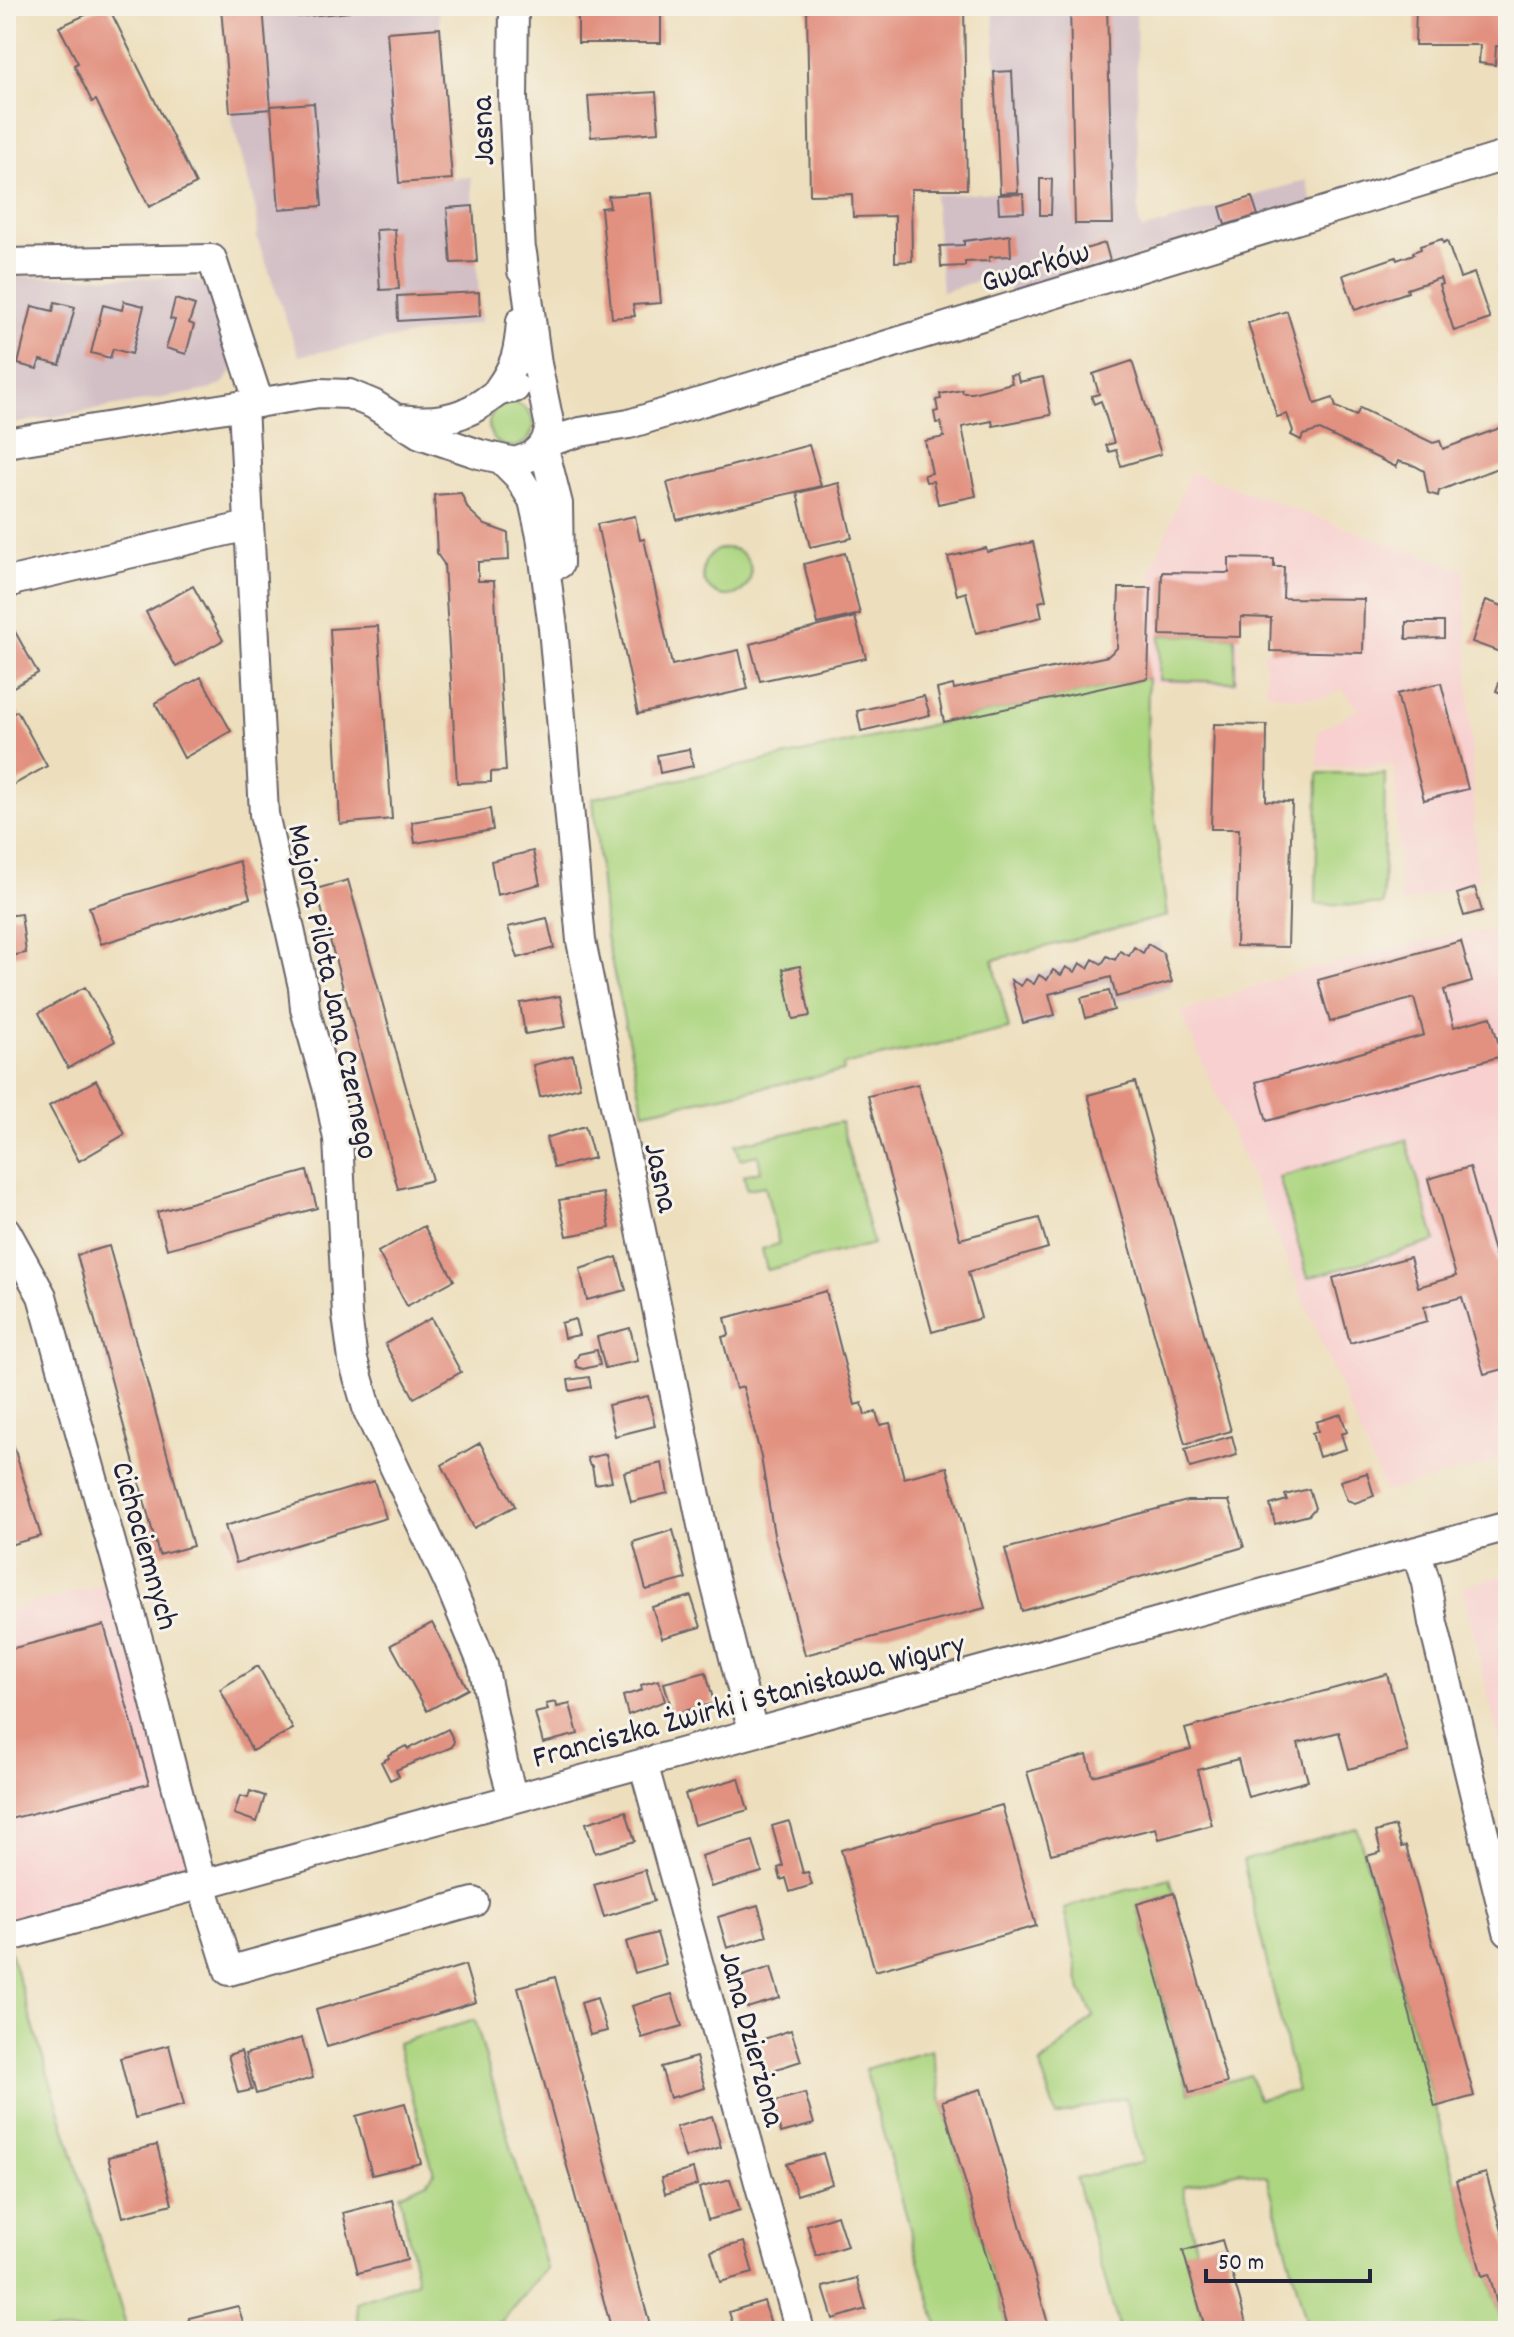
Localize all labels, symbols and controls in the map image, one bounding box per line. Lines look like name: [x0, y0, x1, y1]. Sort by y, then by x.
street label: Jasna: [462, 94, 510, 167]
street label: Gwarków: [976, 231, 1097, 308]
street label: Majora Pilota Jana Czernego: [272, 820, 388, 1164]
street label: Jasna: [628, 1139, 688, 1218]
street label: Cichociemnych: [96, 1457, 188, 1636]
street label: Franciszka Żwirki i Stanisława Wigury: [528, 1624, 972, 1784]
street label: Jana Dzierżona: [704, 1946, 795, 2133]
scale bar: [1206, 2233, 1370, 2283]
text: 50 m: [1218, 2247, 1264, 2281]

